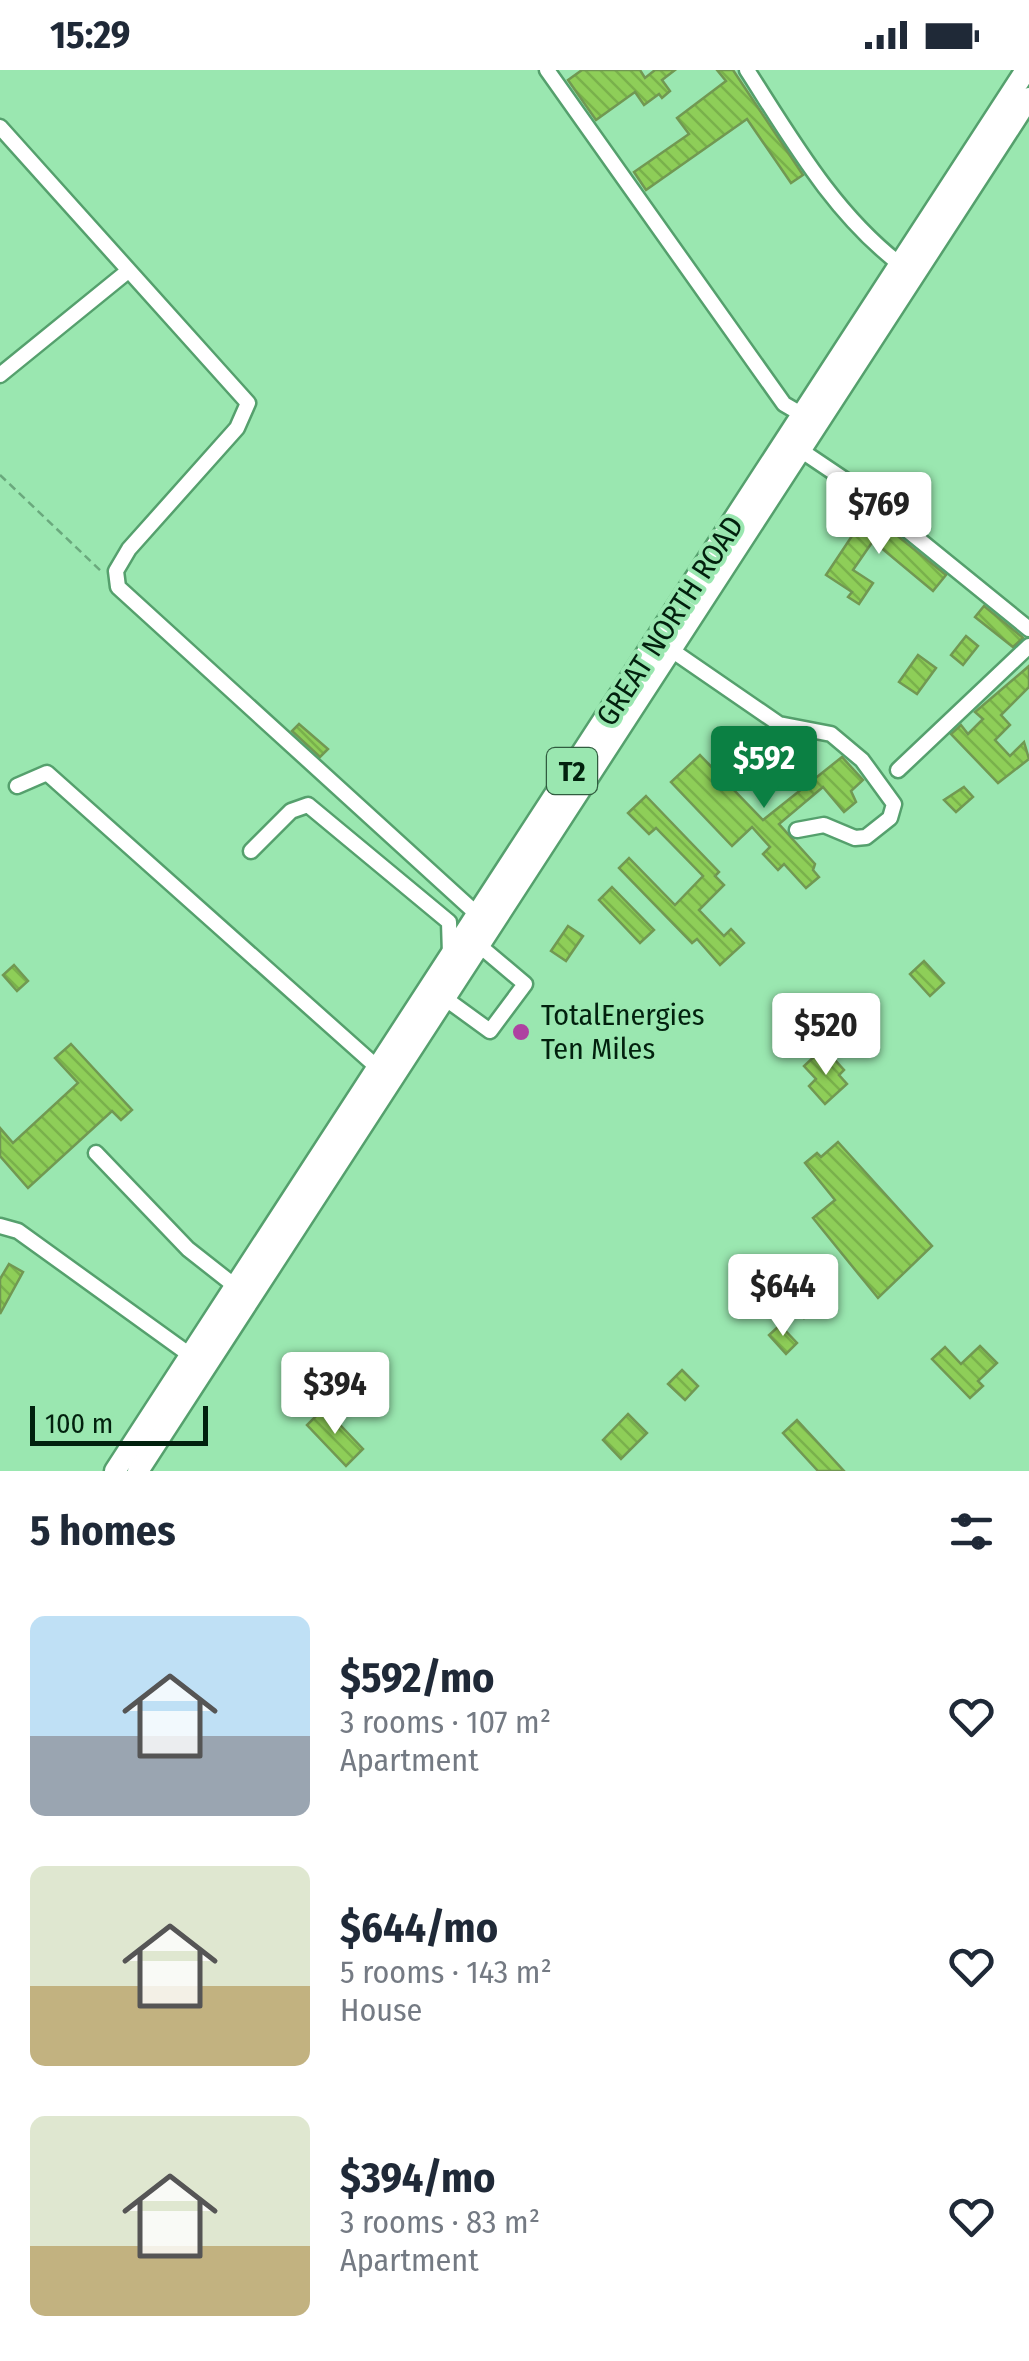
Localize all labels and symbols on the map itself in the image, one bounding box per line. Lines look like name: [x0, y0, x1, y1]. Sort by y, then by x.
pin: $769: [820, 472, 938, 557]
street label: GREAT NORTH ROAD: [589, 509, 751, 733]
pin: $592: [705, 726, 823, 811]
road number: T2: [547, 748, 597, 794]
pin: $520: [767, 993, 885, 1078]
place label: TotalEnergies Ten Miles: [541, 997, 705, 1067]
marker: TotalEnergies Ten Miles: [510, 1021, 532, 1043]
pin: $644: [724, 1254, 842, 1339]
pin: $394: [276, 1352, 394, 1437]
scale bar: [30, 1401, 208, 1446]

